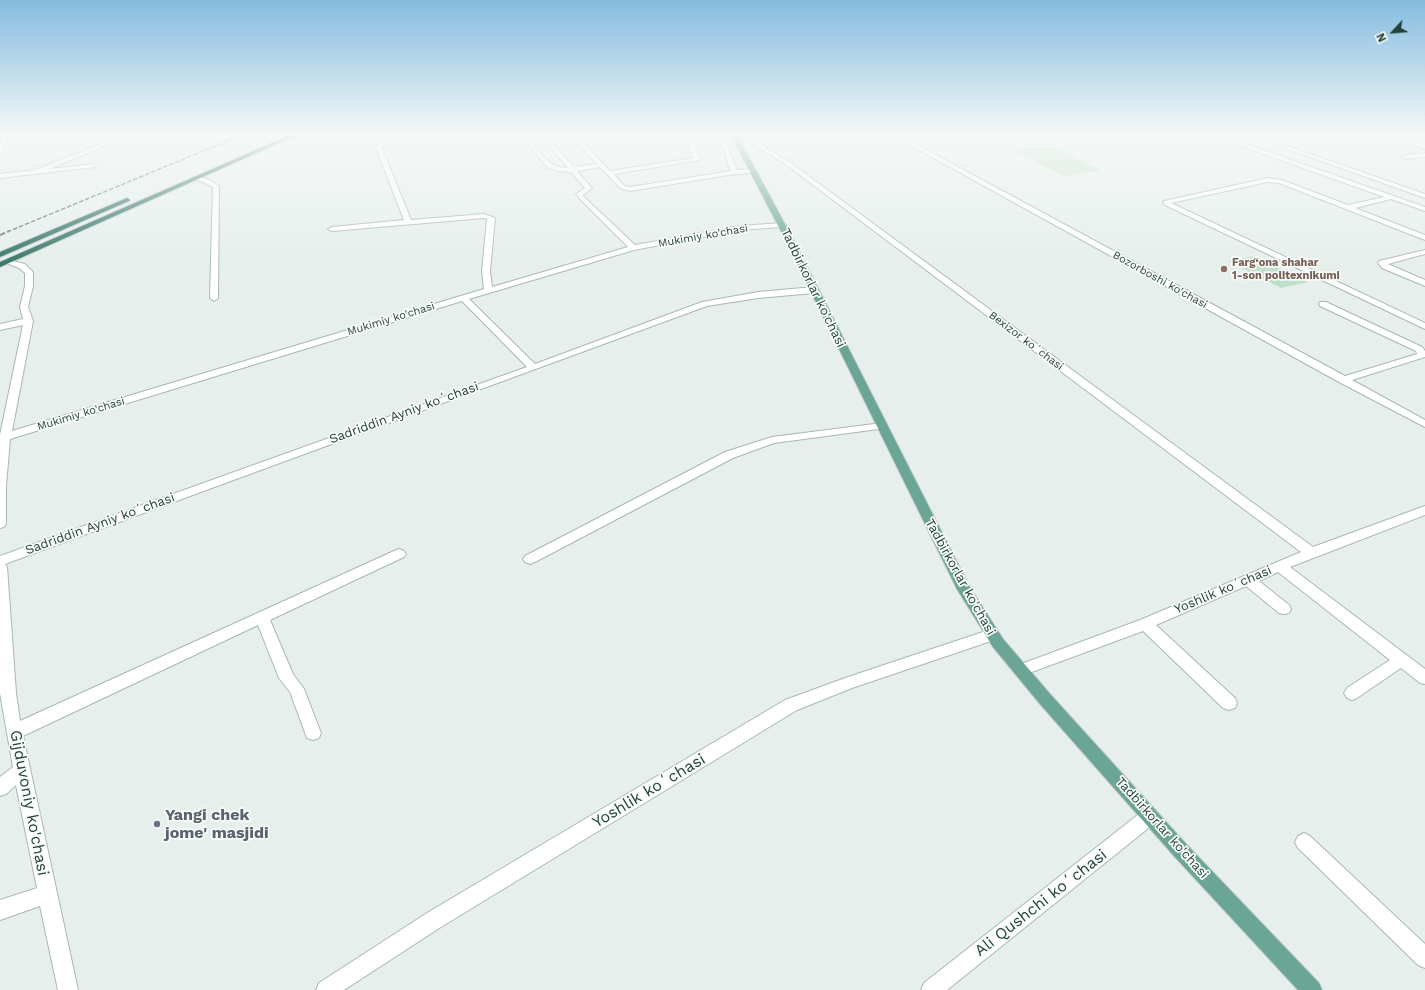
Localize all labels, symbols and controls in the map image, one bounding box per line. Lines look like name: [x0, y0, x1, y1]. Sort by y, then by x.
north arrow: [1373, 12, 1413, 52]
text: N: [1374, 31, 1389, 44]
street label: Mukimiy ko'chasi: [657, 222, 749, 250]
street label: Tadbirkorlar ko'chasi: [777, 226, 849, 350]
street label: Bozorboshi ko'chasi: [1110, 249, 1210, 311]
place label: Farg‘ona shahar 1-son politexnikumi: [1232, 256, 1340, 282]
marker: Farg‘ona shahar 1-son politexnikumi: [1219, 264, 1229, 274]
street label: Mukimiy ko'chasi: [346, 299, 436, 339]
street label: Bexizor koʻchasi: [986, 309, 1066, 373]
street label: Sadriddin Ayniy koʻchasi: [327, 379, 481, 447]
street label: Mukimiy ko'chasi: [36, 394, 126, 434]
street label: Sadriddin Ayniy koʻchasi: [23, 490, 177, 558]
street label: Tadbirkorlar ko'chasi: [921, 516, 999, 638]
street label: Yoshlik koʻchasi: [1172, 562, 1274, 618]
street label: Gijduvoniy ko'chasi: [5, 729, 53, 877]
street label: Yoshlik koʻchasi: [589, 750, 709, 832]
street label: Tadbirkorlar ko'chasi: [1112, 774, 1212, 882]
place label: Yangi chek jome' masjidi: [165, 805, 269, 843]
marker: Yangi chek jome' masjidi: [152, 819, 162, 829]
street label: Ali Qushchi koʻchasi: [971, 845, 1111, 961]

